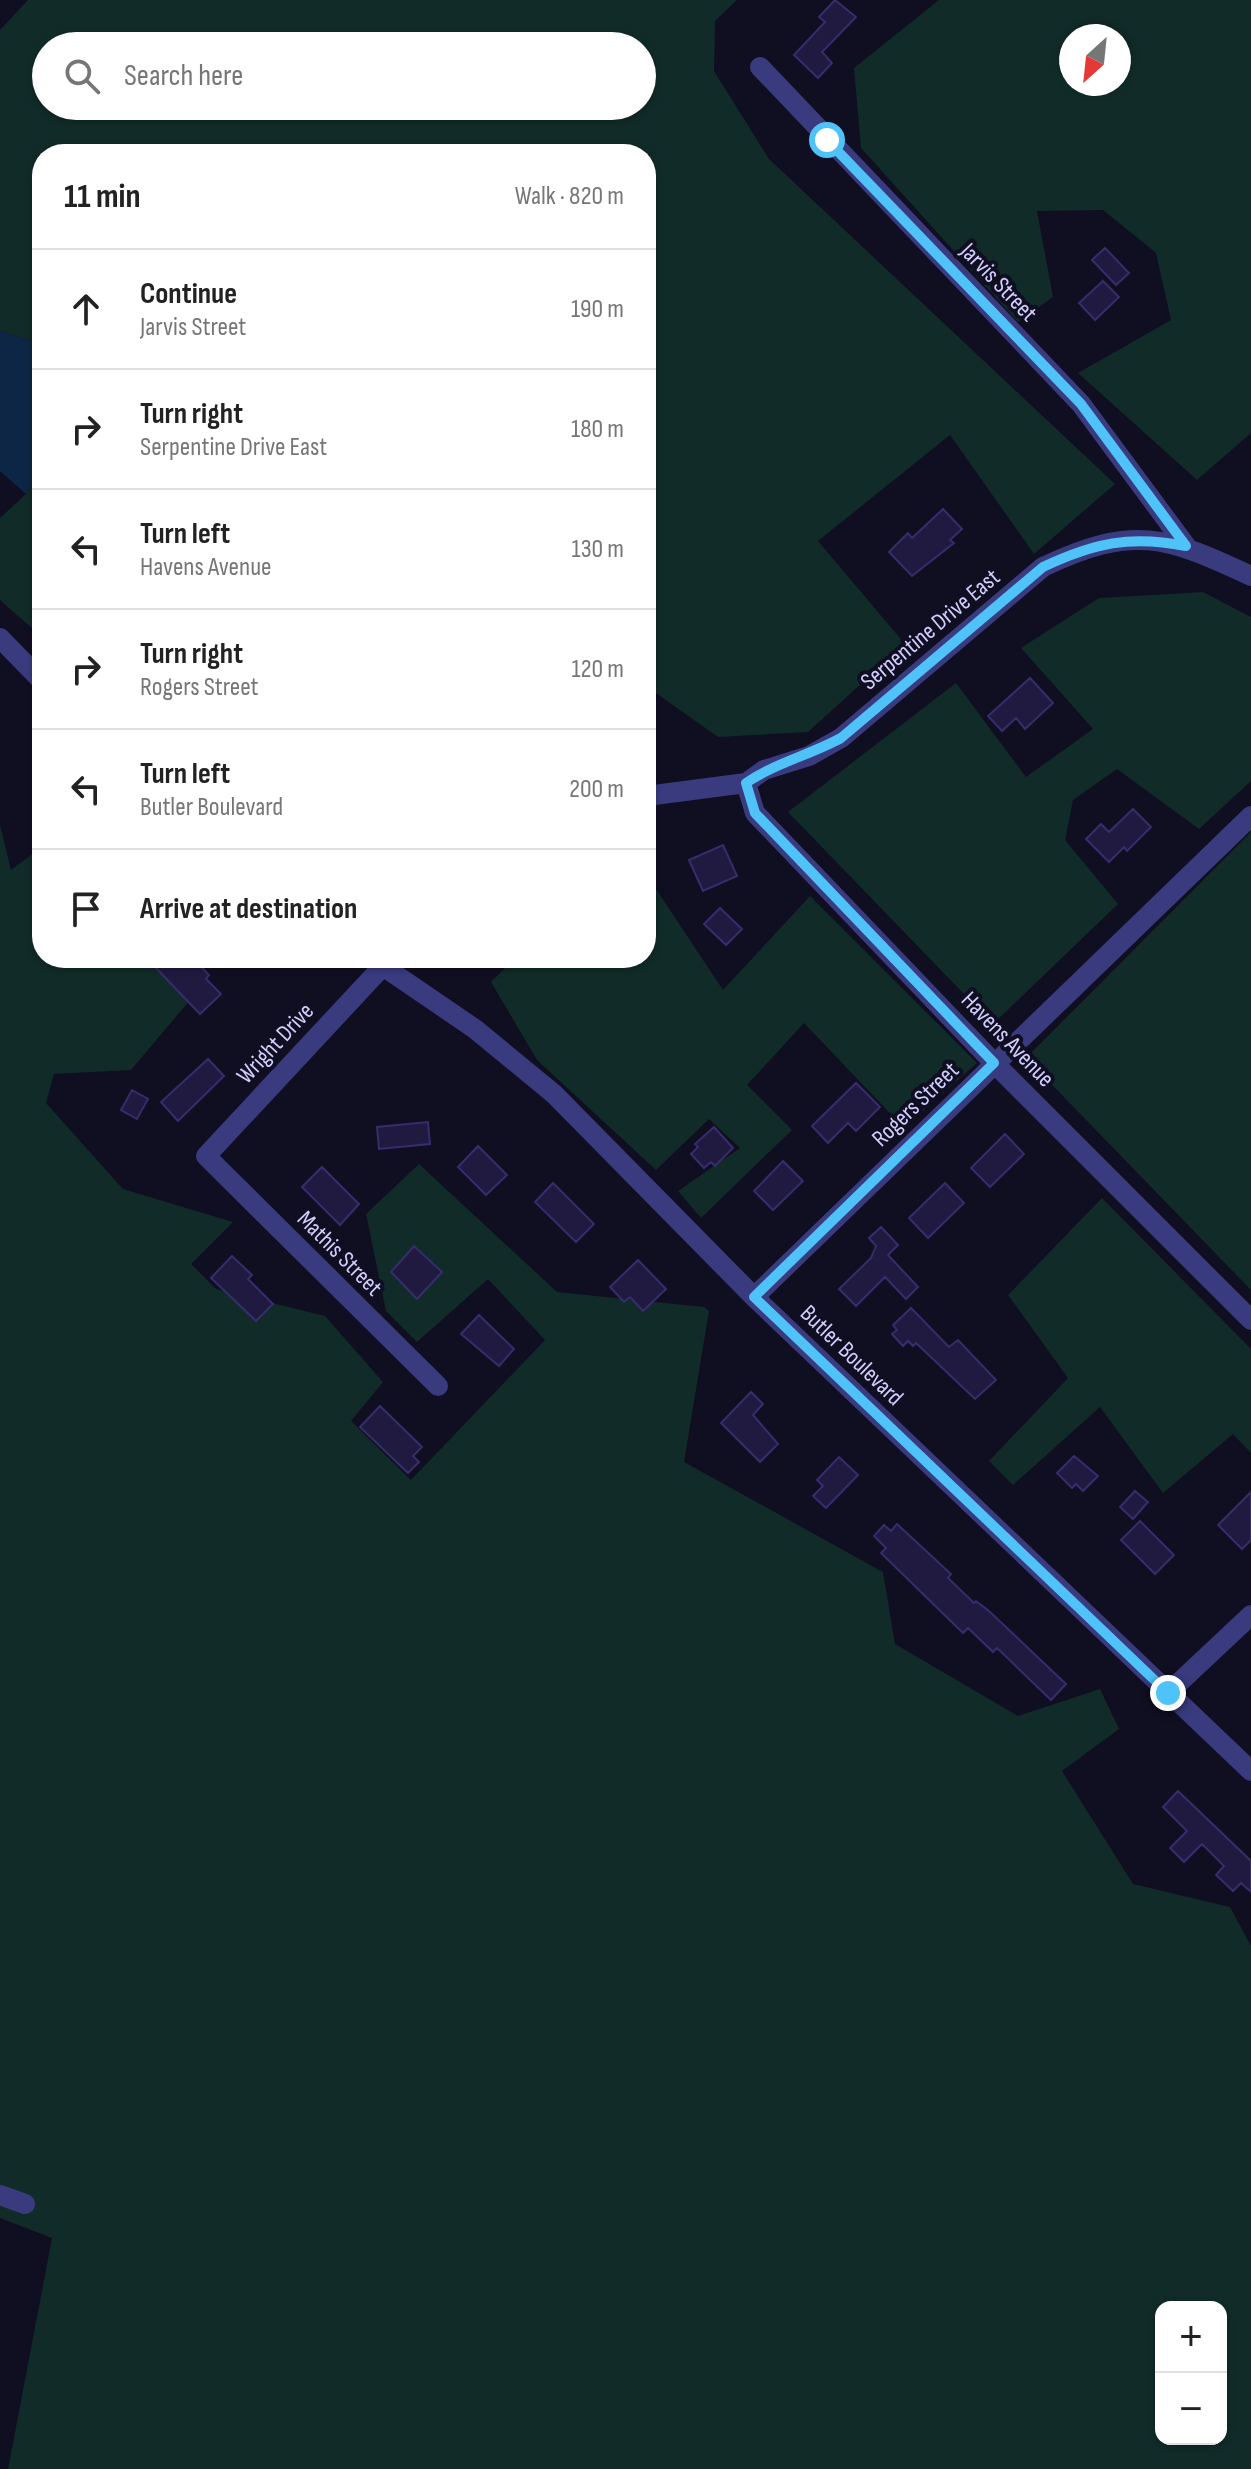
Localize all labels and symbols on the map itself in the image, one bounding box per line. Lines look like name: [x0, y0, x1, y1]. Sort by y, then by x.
north arrow: [1059, 24, 1131, 96]
route start: [809, 122, 845, 158]
street label: Jarvis Street: [953, 236, 1043, 328]
street label: Serpentine Drive East: [855, 563, 1006, 696]
street label: Havens Avenue: [955, 986, 1060, 1093]
street label: Wright Drive: [231, 997, 320, 1090]
street label: Rogers Street: [866, 1056, 965, 1153]
street label: Mathis Street: [291, 1205, 388, 1302]
street label: Butler Boulevard: [794, 1299, 909, 1412]
route end: [1150, 1675, 1186, 1711]

